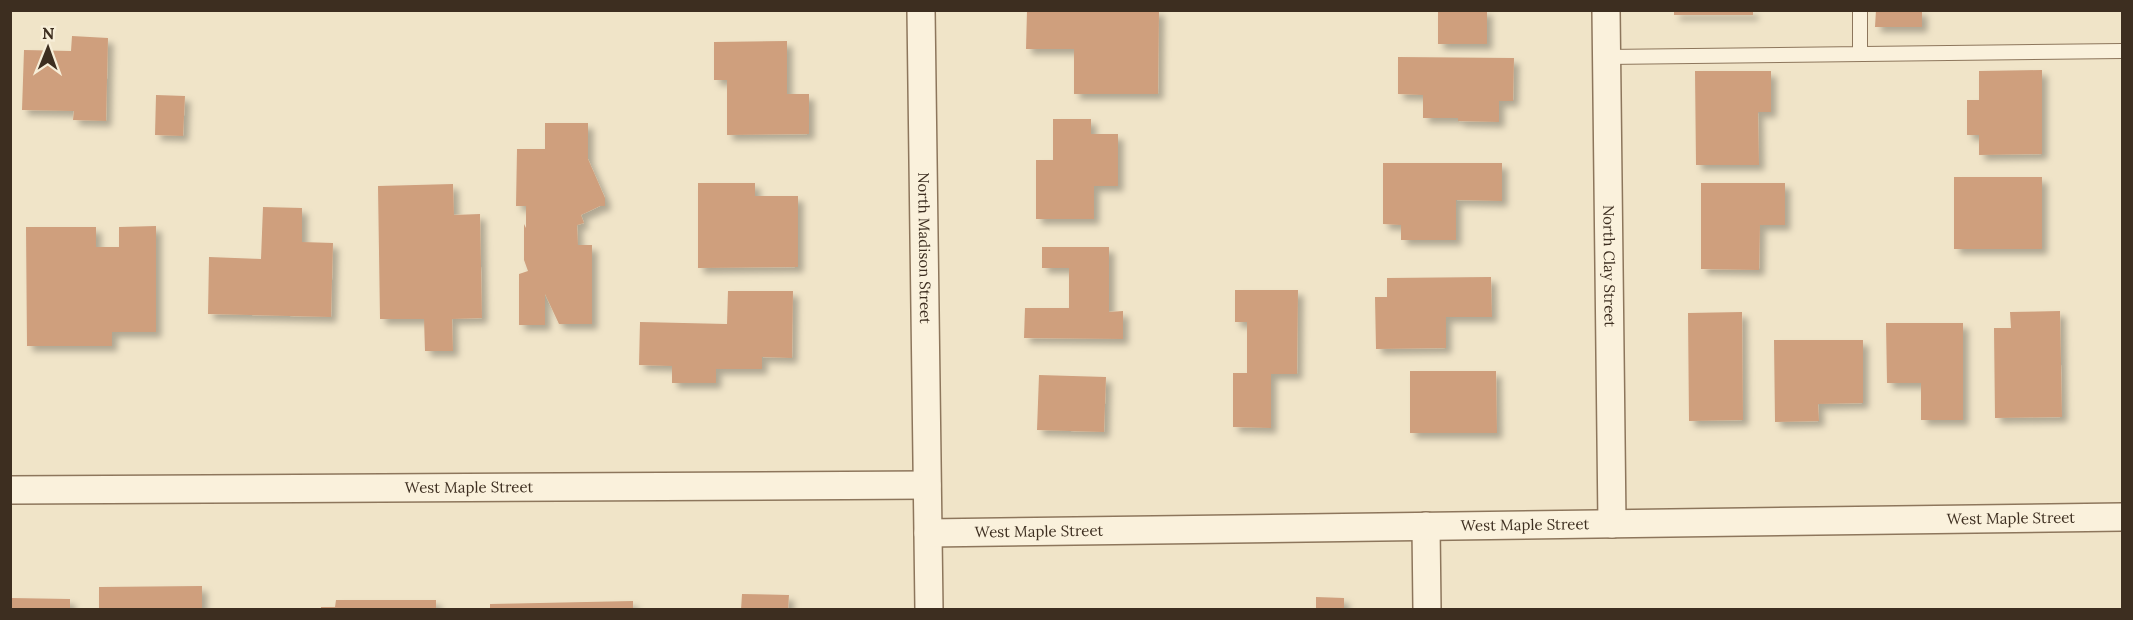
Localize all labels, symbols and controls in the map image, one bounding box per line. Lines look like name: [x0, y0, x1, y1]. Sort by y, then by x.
north arrow: [18, 18, 78, 78]
text: N: [42, 23, 55, 43]
street label: North Madison Street: [914, 172, 935, 324]
street label: North Clay Street: [1599, 205, 1620, 327]
street label: West Maple Street: [405, 477, 533, 497]
street label: West Maple Street: [1947, 508, 2075, 528]
street label: West Maple Street: [1461, 514, 1589, 535]
street label: West Maple Street: [975, 521, 1104, 541]

